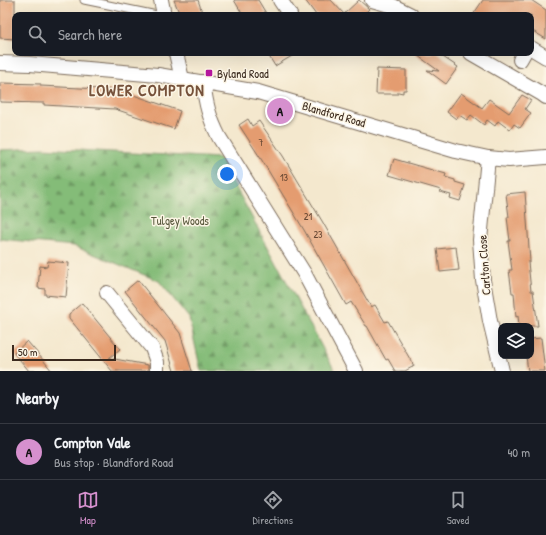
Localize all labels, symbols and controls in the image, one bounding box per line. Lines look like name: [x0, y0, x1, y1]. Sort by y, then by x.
search box: [12, 12, 534, 56]
icon: search: [26, 23, 48, 45]
text: Search here: [58, 24, 122, 45]
place label: Byland Road: [217, 65, 269, 82]
marker: Byland Road: [204, 68, 214, 78]
district label: LOWER COMPTON: [89, 79, 205, 101]
pin: A: [267, 96, 293, 126]
street label: Blandford Road: [300, 97, 368, 131]
house number: 7: [259, 136, 264, 149]
your location: [217, 164, 237, 184]
house number: 13: [280, 171, 289, 184]
house number: 21: [304, 210, 313, 223]
park label: Tulgey Woods: [151, 212, 209, 229]
house number: 23: [313, 228, 323, 241]
street label: Carlton Close: [473, 234, 495, 296]
map controls: [498, 323, 534, 359]
button: layers: [498, 323, 534, 359]
scale bar: [12, 343, 116, 362]
text: 50 m: [18, 345, 38, 359]
text: Nearby: [16, 386, 59, 409]
text: Compton Vale: [54, 432, 131, 453]
text: A: [26, 443, 32, 461]
text: 40 m: [507, 443, 530, 461]
text: Bus stop · Blandford Road: [54, 453, 173, 471]
tab: Map: [77, 489, 99, 527]
tab: Directions: [253, 489, 293, 527]
tab: Saved: [447, 489, 469, 527]

